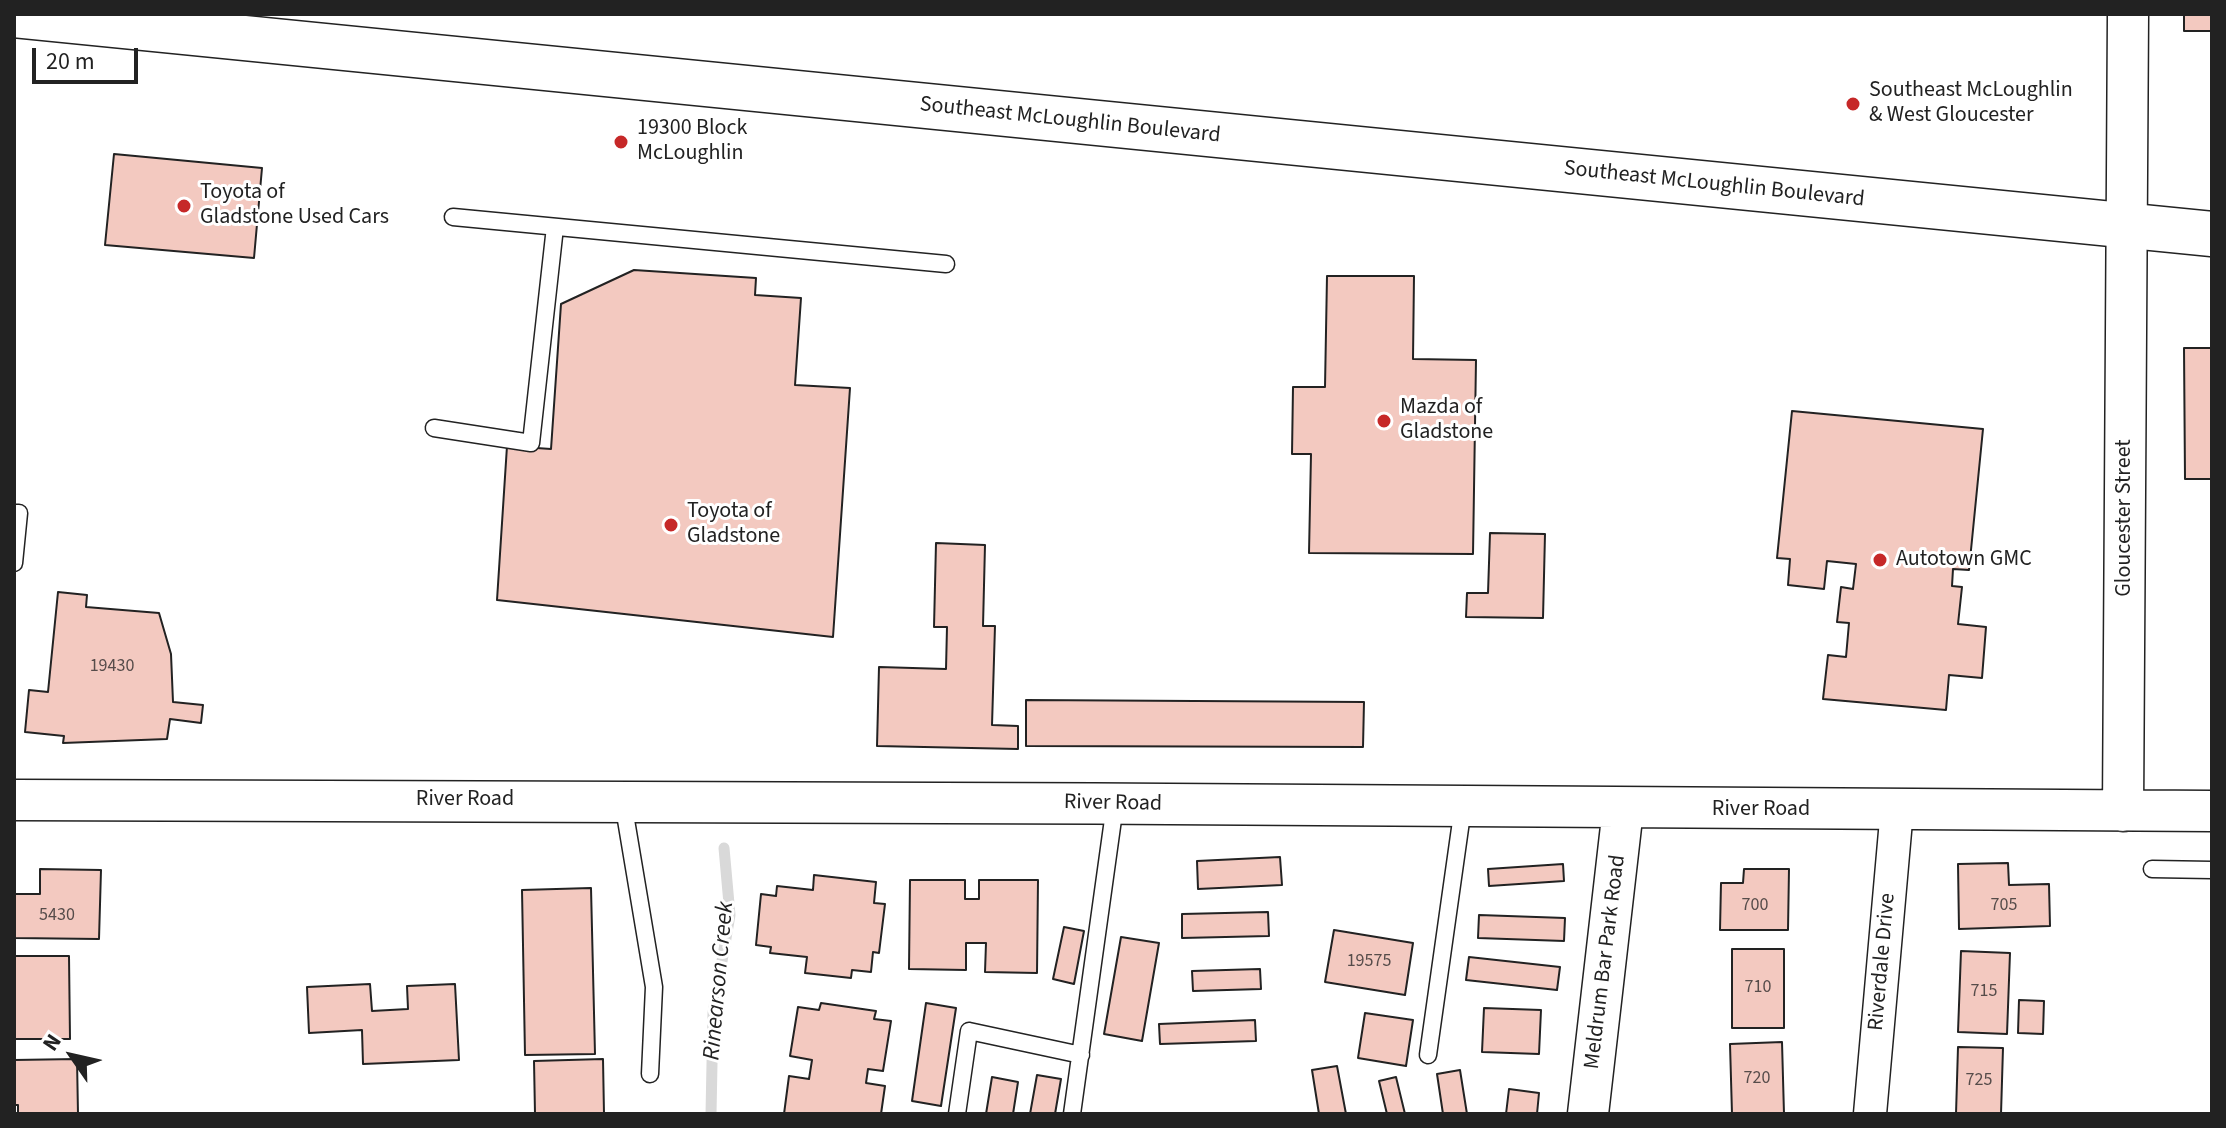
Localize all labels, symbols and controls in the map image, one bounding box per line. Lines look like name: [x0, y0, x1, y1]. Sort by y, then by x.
scale bar: [36, 32, 142, 82]
text: 20 m: [46, 44, 95, 79]
place label: Southeast McLoughlin & West Gloucester: [1869, 78, 2073, 130]
street label: Southeast McLoughlin Boulevard: [918, 92, 1222, 150]
marker: Southeast McLoughlin & West Gloucester: [1844, 95, 1862, 113]
place label: 19300 Block McLoughlin: [637, 116, 747, 168]
marker: 19300 Block McLoughlin: [612, 133, 630, 151]
street label: Southeast McLoughlin Boulevard: [1562, 156, 1866, 214]
place label: Toyota of Gladstone Used Cars: [200, 180, 389, 232]
marker: Toyota of Gladstone Used Cars: [175, 197, 193, 215]
place label: Mazda of Gladstone: [1400, 395, 1493, 446]
marker: Mazda of Gladstone: [1375, 412, 1393, 430]
street label: Gloucester Street: [2112, 439, 2138, 597]
place label: Toyota of Gladstone: [687, 499, 780, 550]
marker: Toyota of Gladstone: [662, 516, 680, 534]
place label: Autotown GMC: [1896, 547, 2032, 573]
marker: Autotown GMC: [1871, 551, 1889, 569]
house number: 19430: [90, 656, 134, 678]
street label: River Road: [416, 787, 514, 813]
street label: River Road: [1064, 790, 1162, 818]
street label: River Road: [1712, 797, 1810, 823]
street label: Meldrum Bar Park Road: [1580, 853, 1632, 1071]
street label: Riverdale Drive: [1864, 892, 1902, 1032]
house number: 700: [1742, 895, 1768, 917]
house number: 705: [1991, 895, 2017, 917]
water label: Rinearson Creek: [699, 901, 741, 1061]
house number: 5430: [39, 905, 75, 927]
house number: 19575: [1347, 951, 1391, 973]
house number: 710: [1745, 977, 1771, 999]
house number: 715: [1971, 981, 1997, 1003]
north arrow: [32, 1016, 112, 1096]
text: N: [35, 1028, 69, 1058]
house number: 720: [1744, 1068, 1770, 1090]
house number: 725: [1966, 1070, 1992, 1092]

